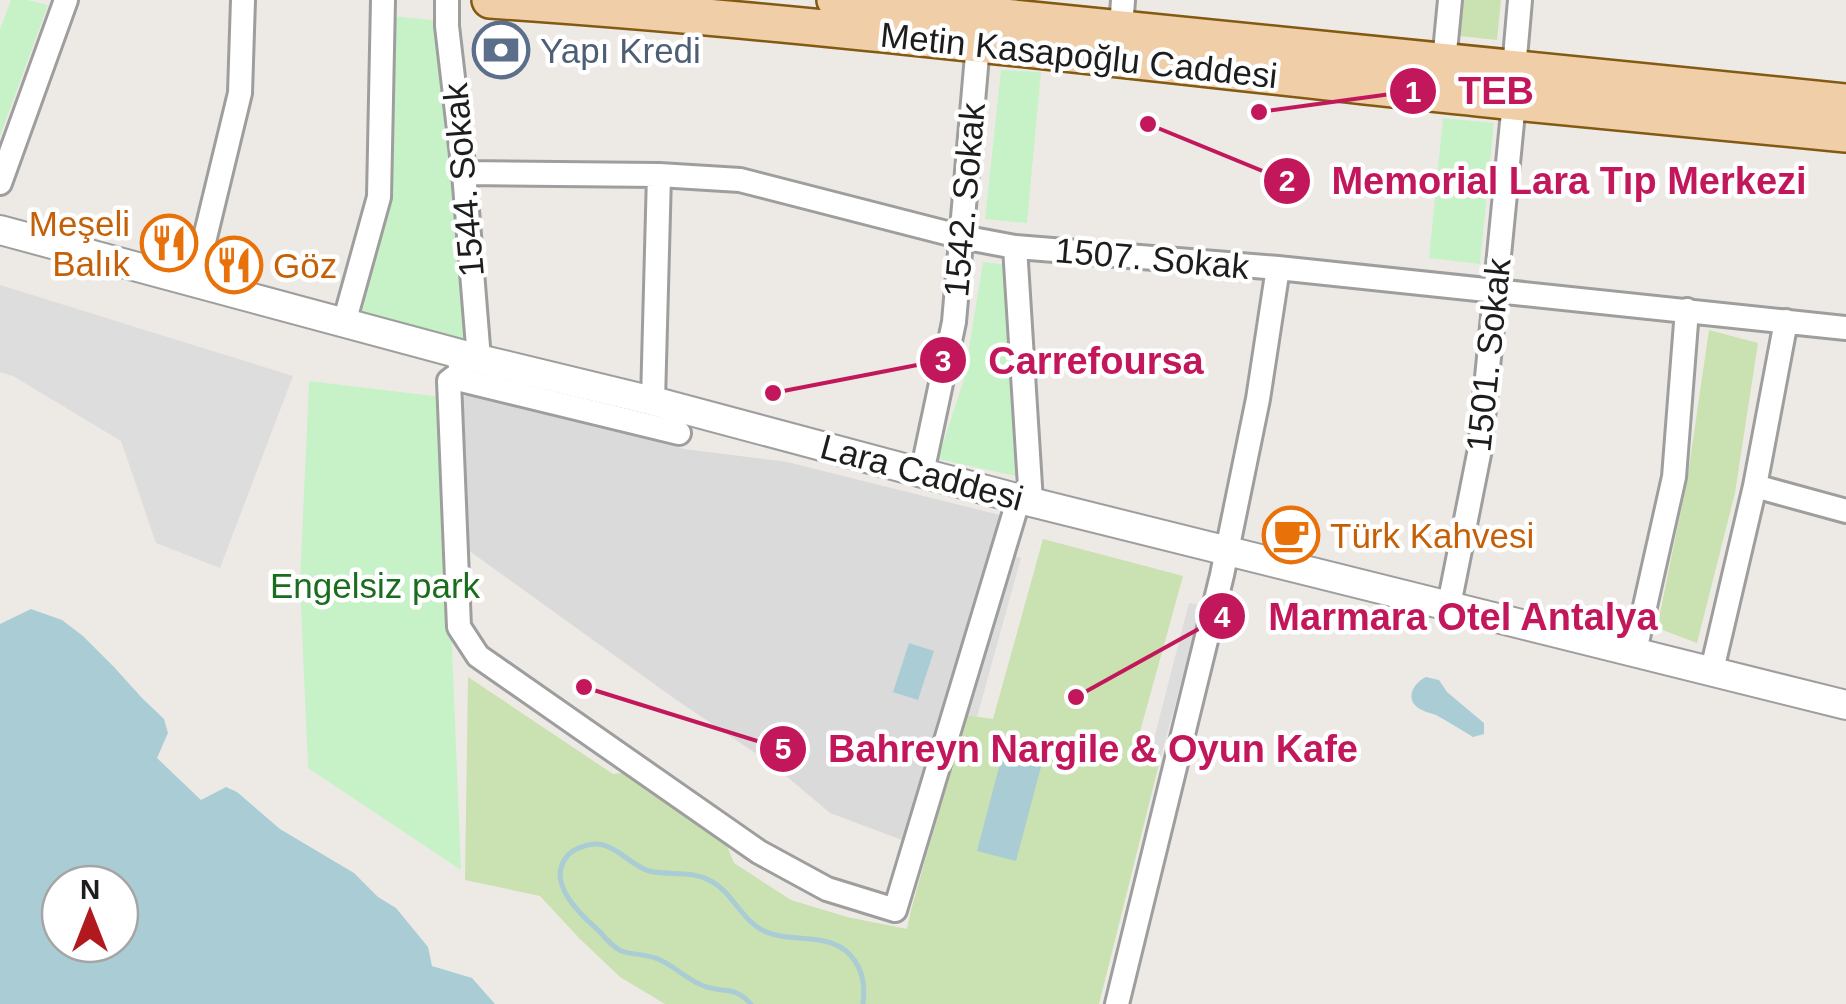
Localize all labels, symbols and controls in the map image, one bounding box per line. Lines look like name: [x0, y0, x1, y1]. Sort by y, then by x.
street label: Metin Kasapoğlu Caddesi: [879, 15, 1279, 95]
bank icon: Yapı Kredi: [471, 20, 531, 80]
place label: Yapı Kredi: [540, 31, 701, 70]
callout: TEB: [1388, 57, 1554, 125]
text: TEB: [1458, 70, 1534, 112]
text: 1: [1405, 75, 1421, 108]
street label: 1544. Sokak: [435, 81, 491, 279]
street label: 1542. Sokak: [936, 101, 992, 299]
callout: Memorial Lara Tıp Merkezi: [1262, 147, 1827, 215]
text: Memorial Lara Tıp Merkezi: [1331, 160, 1807, 202]
text: 2: [1279, 164, 1295, 197]
place label: Meşeli Balık: [29, 204, 130, 283]
restaurant icon: Meşeli Balık: [139, 213, 199, 273]
street label: 1507. Sokak: [1053, 230, 1251, 286]
restaurant icon: Göz: [204, 235, 264, 295]
place label: Göz: [273, 246, 337, 285]
street label: 1501. Sokak: [1458, 256, 1518, 454]
callout: Carrefoursa: [918, 326, 1224, 394]
text: Carrefoursa: [988, 340, 1205, 382]
text: 3: [935, 344, 951, 377]
street label: Lara Caddesi: [816, 426, 1028, 518]
cafe icon: Türk Kahvesi: [1261, 505, 1321, 565]
place label: Türk Kahvesi: [1330, 516, 1534, 555]
park label: Engelsiz park: [270, 566, 481, 605]
callout: Marmara Otel Antalya: [1197, 582, 1678, 650]
text: Marmara Otel Antalya: [1268, 596, 1659, 638]
text: 4: [1214, 600, 1231, 633]
callout: Bahreyn Nargile & Oyun Kafe: [758, 715, 1378, 783]
text: Bahreyn Nargile & Oyun Kafe: [828, 728, 1358, 770]
text: 5: [775, 732, 791, 765]
north arrow: [40, 864, 140, 964]
text: N: [80, 874, 100, 905]

